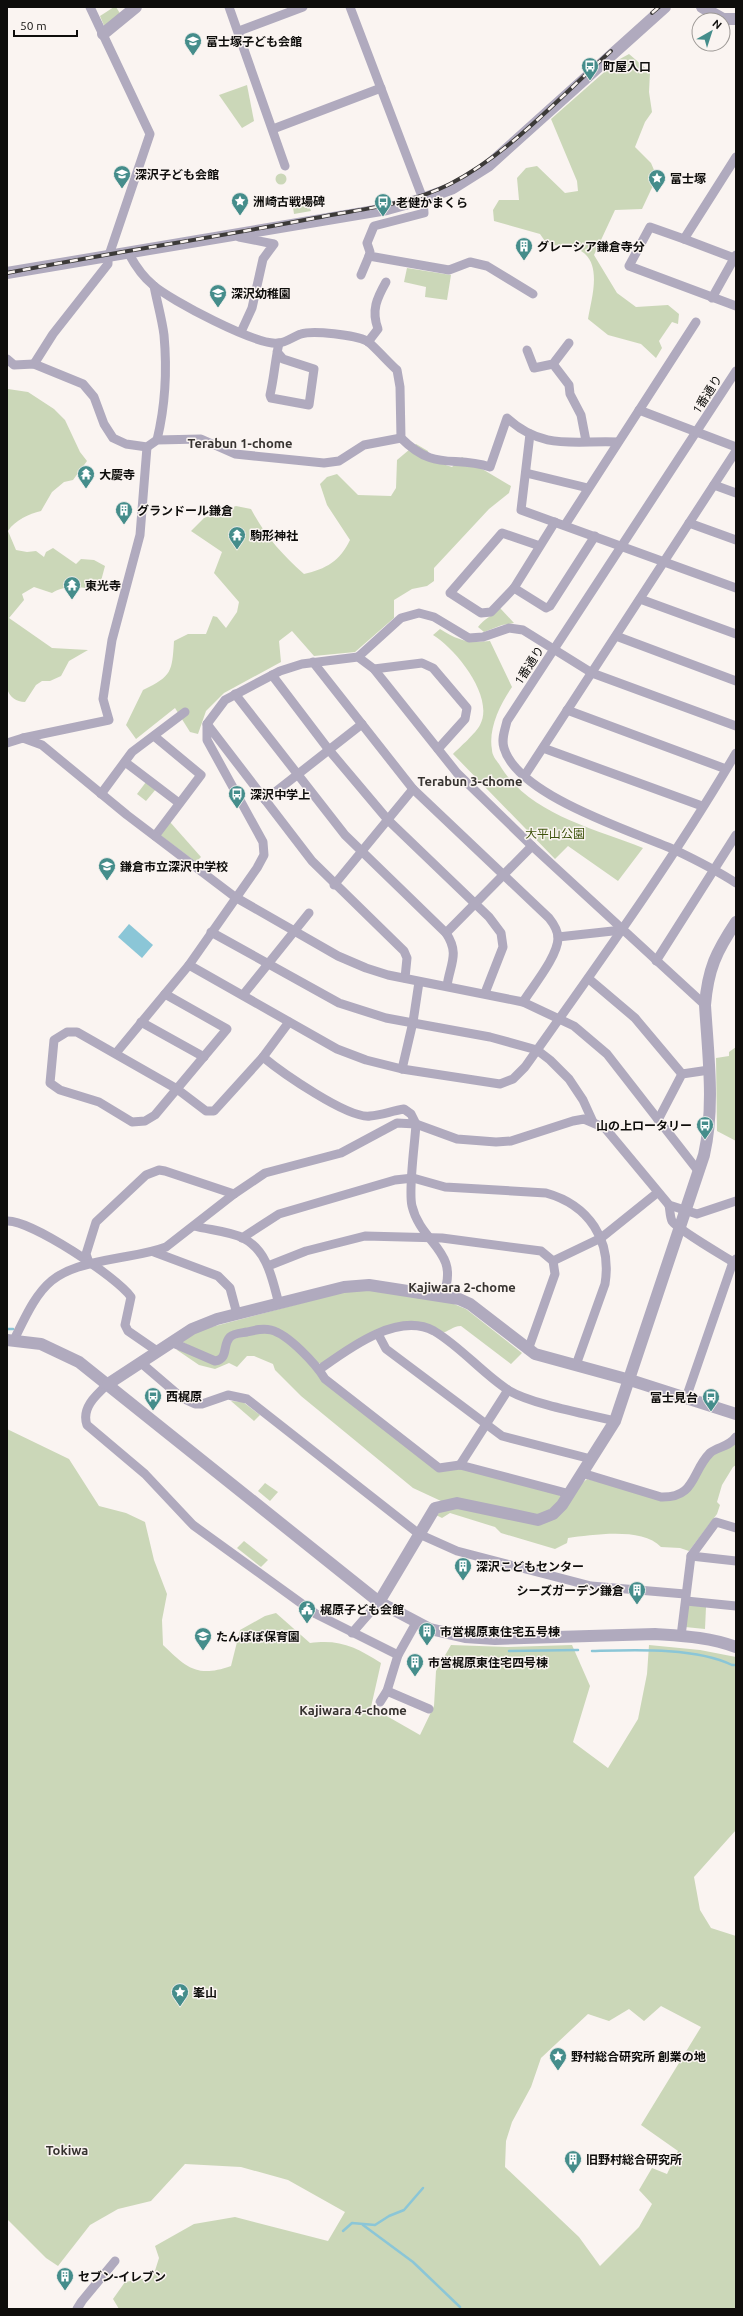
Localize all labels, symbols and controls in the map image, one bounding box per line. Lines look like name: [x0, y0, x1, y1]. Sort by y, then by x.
scale bar: [14, 12, 77, 38]
north arrow: [691, 12, 731, 52]
text: N: [710, 17, 724, 31]
text: 50 m: [20, 19, 47, 32]
school or university icon: 富士塚子ども会館: [183, 31, 203, 56]
place label: 富士塚子ども会館: [206, 35, 302, 48]
bus stop icon: 町屋入口: [580, 56, 600, 81]
place label: 町屋入口: [603, 60, 651, 73]
school or university icon: 深沢子ども会館: [112, 164, 132, 189]
place label: 深沢子ども会館: [135, 168, 219, 181]
place icon: 富士塚: [647, 168, 667, 193]
place label: 富士塚: [670, 172, 706, 185]
place icon: 洲崎古戦場碑: [230, 191, 250, 216]
bus stop icon: 老健かまくら: [373, 192, 393, 217]
place label: 洲崎古戦場碑: [253, 195, 325, 208]
place label: 老健かまくら: [396, 196, 468, 209]
building icon: グレーシア鎌倉寺分: [514, 236, 534, 261]
place label: グレーシア鎌倉寺分: [537, 240, 645, 253]
school or university icon: 深沢幼稚園: [208, 283, 228, 308]
place label: 深沢幼稚園: [231, 287, 291, 300]
street label: 1番通り: [690, 373, 724, 415]
district label: Terabun 1-chome: [188, 436, 293, 450]
temple icon: 大慶寺: [76, 464, 96, 489]
place label: 大慶寺: [99, 468, 135, 481]
building icon: グランドール鎌倉: [114, 500, 134, 525]
place label: グランドール鎌倉: [137, 504, 233, 517]
temple icon: 駒形神社: [227, 525, 247, 550]
place label: 駒形神社: [250, 529, 298, 542]
temple icon: 東光寺: [62, 575, 82, 600]
place label: 東光寺: [85, 579, 121, 592]
street label: 1番通り: [512, 644, 546, 686]
district label: Terabun 3-chome: [418, 774, 523, 788]
bus stop icon: 深沢中学上: [227, 784, 247, 809]
place label: 深沢中学上: [250, 788, 310, 801]
park label: 大平山公園: [525, 827, 585, 840]
school or university icon: 鎌倉市立深沢中学校: [97, 856, 117, 881]
place label: 鎌倉市立深沢中学校: [120, 860, 228, 873]
bus stop icon: 山の上ロータリー: [695, 1115, 715, 1140]
place label: 山の上ロータリー: [596, 1119, 692, 1132]
district label: Kajiwara 2-chome: [408, 1280, 516, 1294]
bus stop icon: 西梶原: [143, 1386, 163, 1411]
bus stop icon: 富士見台: [701, 1387, 721, 1412]
place label: 西梶原: [166, 1390, 202, 1403]
place label: 富士見台: [650, 1391, 698, 1404]
building icon: 深沢こどもセンター: [453, 1556, 473, 1581]
place label: 深沢こどもセンター: [476, 1560, 584, 1573]
building icon: シーズガーデン鎌倉: [627, 1580, 647, 1605]
place label: シーズガーデン鎌倉: [517, 1584, 624, 1597]
public building icon: 梶原子ども会館: [297, 1599, 317, 1624]
place label: 梶原子ども会館: [320, 1603, 404, 1616]
building icon: 市営梶原東住宅五号棟: [417, 1621, 437, 1646]
place label: 市営梶原東住宅五号棟: [440, 1625, 560, 1638]
school or university icon: たんぽぽ保育園: [193, 1626, 213, 1651]
place label: たんぽぽ保育園: [216, 1630, 300, 1643]
building icon: 市営梶原東住宅四号棟: [405, 1652, 425, 1677]
place label: 市営梶原東住宅四号棟: [428, 1656, 548, 1669]
district label: Kajiwara 4-chome: [299, 1703, 407, 1717]
place icon: 峯山: [170, 1982, 190, 2007]
place label: 峯山: [193, 1986, 217, 1999]
place icon: 野村総合研究所 創業の地: [548, 2046, 568, 2071]
place label: 野村総合研究所 創業の地: [571, 2050, 706, 2063]
district label: Tokiwa: [46, 2143, 88, 2157]
building icon: 旧野村総合研究所: [563, 2149, 583, 2174]
place label: 旧野村総合研究所: [586, 2153, 682, 2166]
building icon: セブン-イレブン: [55, 2266, 75, 2291]
place label: セブン-イレブン: [78, 2270, 166, 2283]

